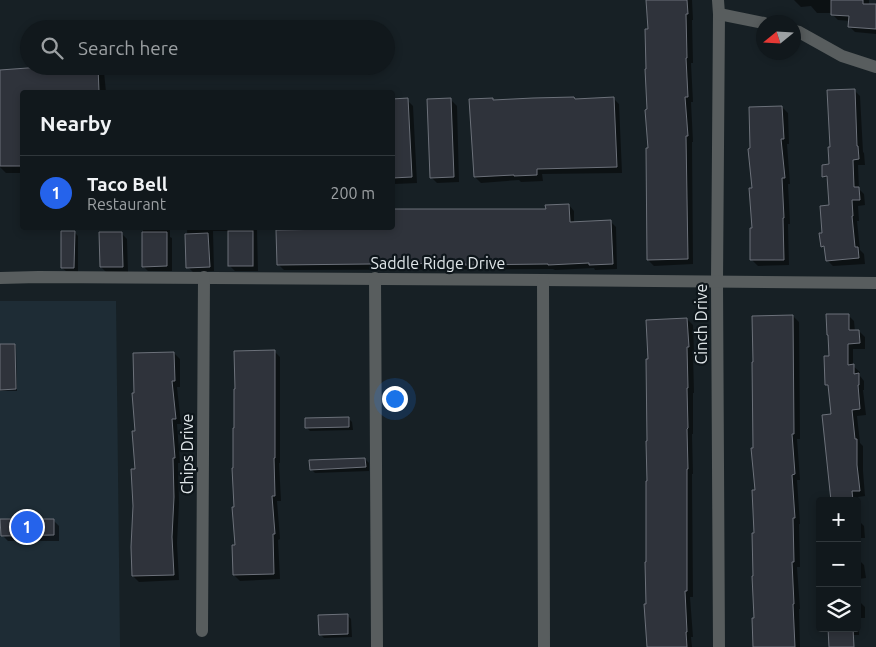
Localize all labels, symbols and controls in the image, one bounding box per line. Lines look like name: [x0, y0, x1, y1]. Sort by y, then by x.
north arrow: [756, 15, 801, 60]
search box: [20, 20, 395, 75]
icon: search: [38, 34, 66, 62]
text: Search here: [78, 37, 178, 59]
text: Nearby: [40, 111, 111, 135]
text: Taco Bell: [87, 173, 167, 195]
text: 1: [51, 184, 61, 202]
text: 200 m: [330, 184, 375, 202]
text: Restaurant: [87, 195, 166, 213]
street label: Saddle Ridge Drive: [371, 254, 505, 272]
street label: Cinch Drive: [692, 284, 710, 364]
your location: [382, 386, 408, 412]
street label: Chips Drive: [178, 414, 196, 494]
map controls: [816, 497, 861, 632]
button: +: [816, 497, 861, 542]
pin: 1: [11, 508, 43, 546]
button: −: [816, 542, 861, 587]
button: layers: [816, 587, 861, 632]

